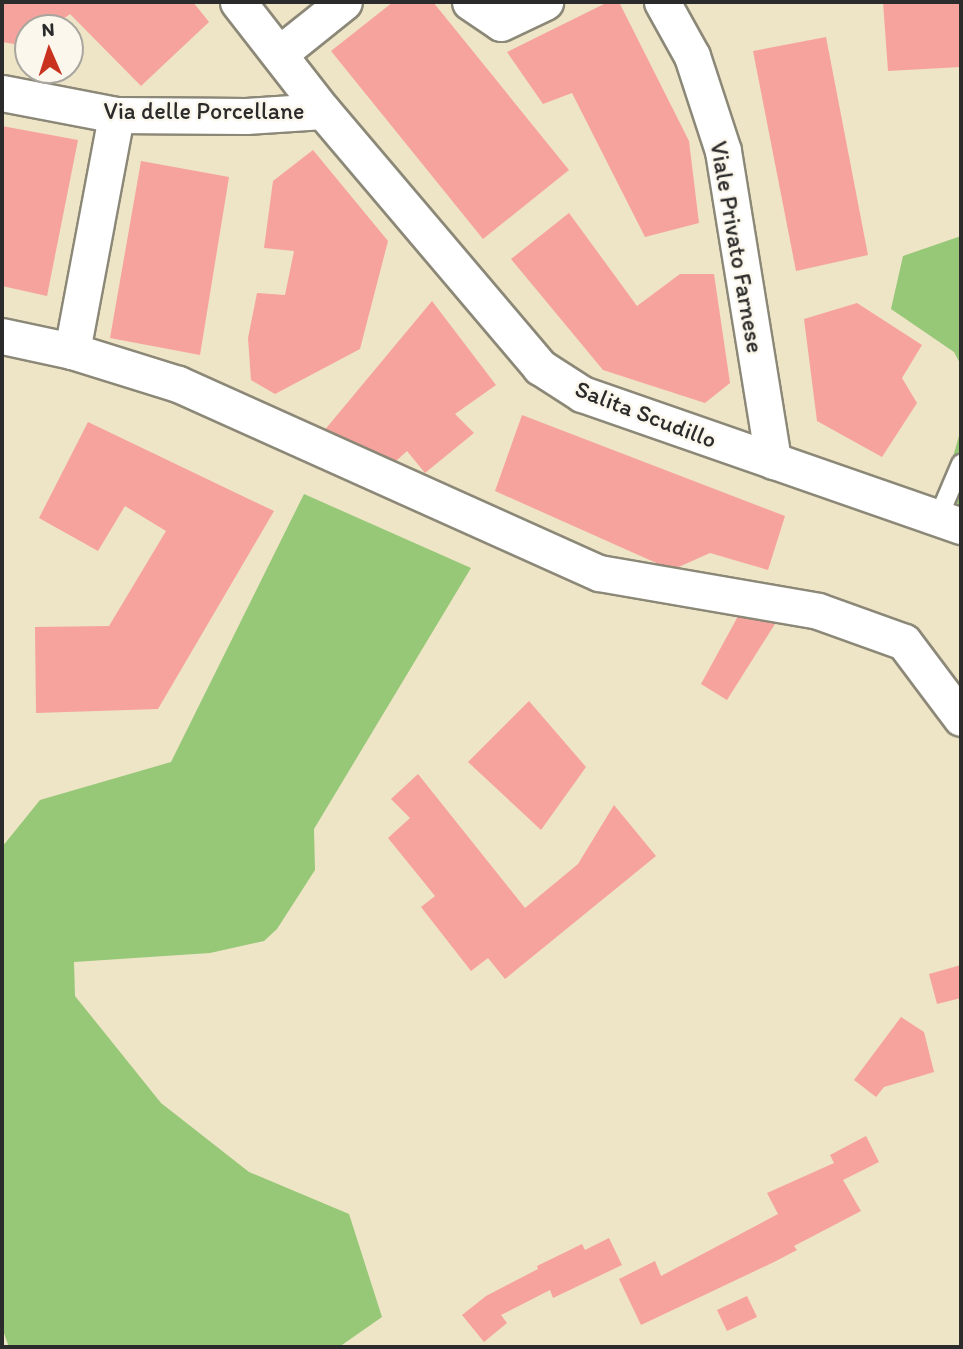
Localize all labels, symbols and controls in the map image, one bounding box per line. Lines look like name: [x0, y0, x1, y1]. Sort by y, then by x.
north arrow: [14, 14, 84, 84]
text: N: [41, 18, 55, 41]
street label: Via delle Porcellane: [104, 97, 304, 125]
street label: Viale Privato Farnese: [704, 139, 770, 355]
street label: Salita Scudillo: [572, 374, 720, 454]

